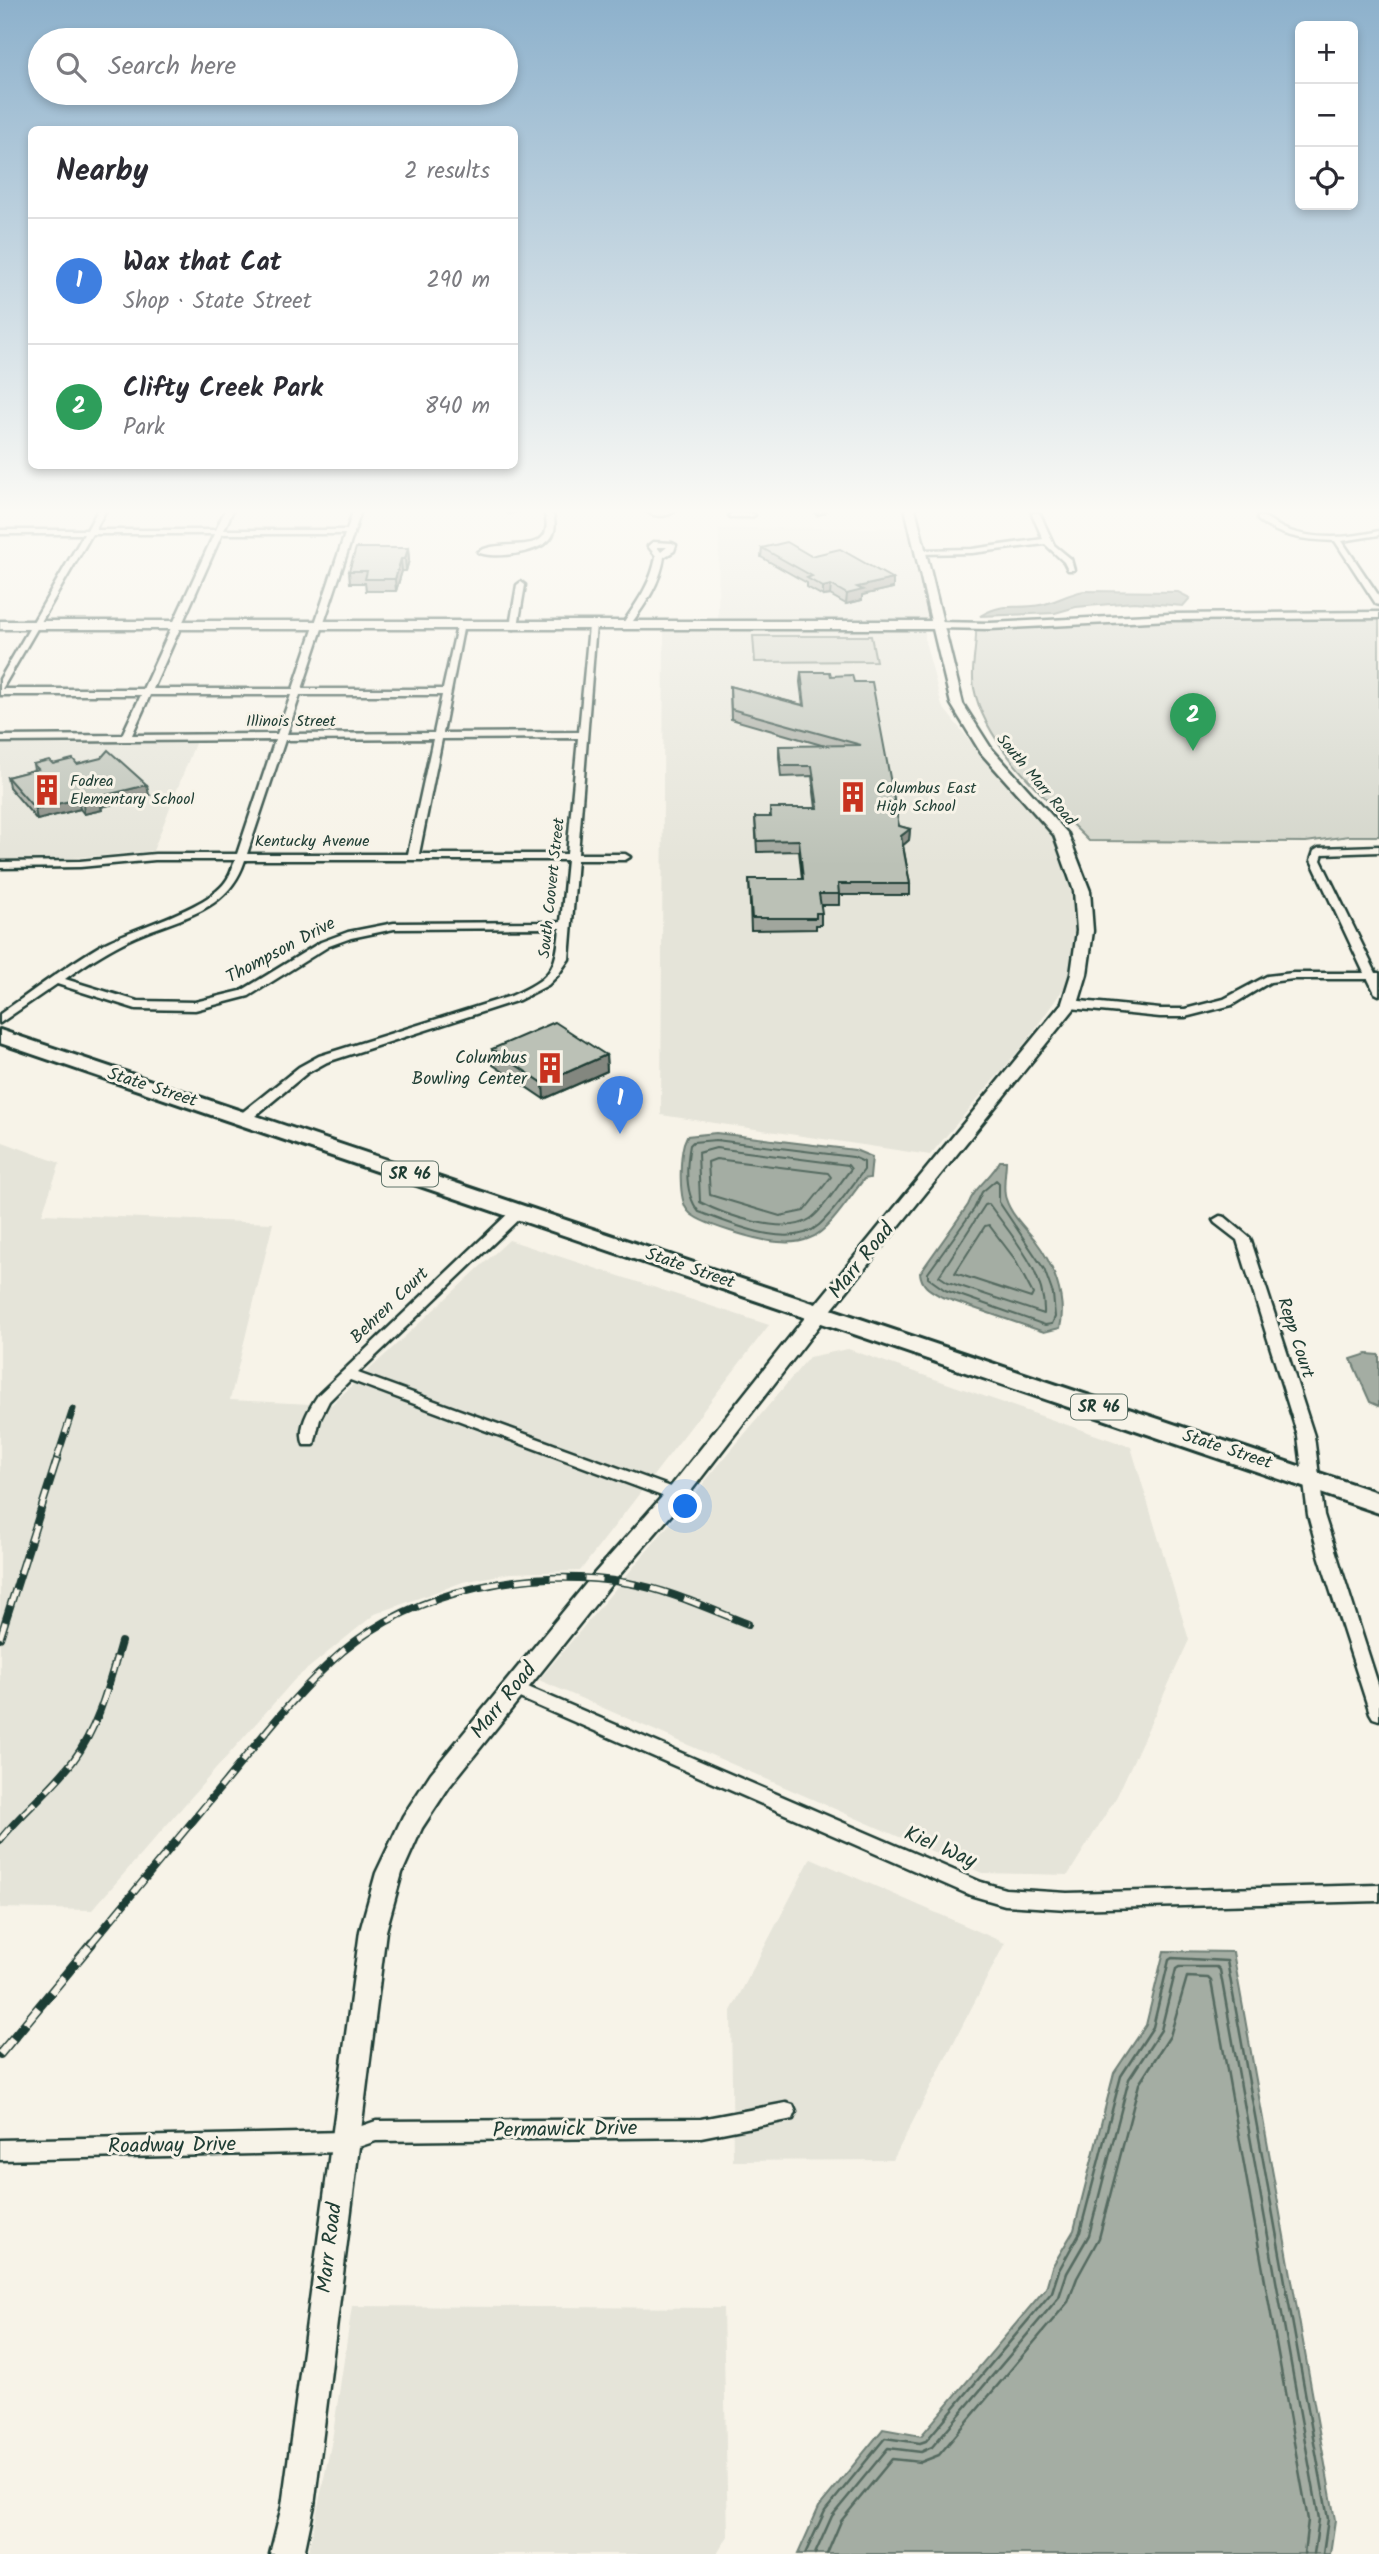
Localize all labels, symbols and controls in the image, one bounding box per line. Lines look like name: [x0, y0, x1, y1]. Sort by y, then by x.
map controls: [1295, 21, 1358, 210]
button: +: [1295, 21, 1358, 84]
search box: [28, 28, 518, 105]
text: Search here: [108, 46, 236, 88]
icon: search: [52, 48, 90, 86]
button: −: [1295, 84, 1358, 147]
button: locate: [1295, 147, 1358, 210]
text: Nearby: [56, 148, 148, 196]
text: 2 results: [404, 154, 490, 190]
text: Wax that Cat: [123, 242, 281, 284]
text: 1: [76, 263, 82, 299]
text: 290 m: [426, 263, 490, 299]
text: Shop · State Street: [123, 284, 312, 320]
text: Clifty Creek Park: [123, 368, 323, 410]
text: 2: [72, 389, 86, 425]
text: 840 m: [424, 389, 490, 425]
text: Park: [123, 410, 165, 446]
pin: 2: [1170, 693, 1216, 751]
street label: Illinois Street: [246, 709, 337, 734]
street label: South Marr Road: [990, 728, 1083, 832]
place label: Fodrea Elementary School: [70, 769, 195, 812]
building icon: Fodrea Elementary School: [30, 773, 64, 807]
place label: Columbus East High School: [876, 776, 977, 819]
building icon: Columbus East High School: [836, 780, 870, 814]
street label: South Coovert Street: [532, 816, 572, 959]
street label: Kentucky Avenue: [255, 829, 369, 854]
street label: Thompson Drive: [221, 910, 341, 992]
place label: Columbus Bowling Center: [412, 1044, 528, 1094]
building icon: Columbus Bowling Center: [533, 1051, 567, 1085]
street label: State Street: [103, 1060, 202, 1116]
pin: 1: [597, 1076, 643, 1134]
road number: SR 46: [382, 1162, 438, 1186]
street label: Marr Road: [821, 1215, 904, 1307]
street label: State Street: [641, 1240, 740, 1298]
street label: Behren Court: [344, 1260, 437, 1351]
street label: Repp Court: [1268, 1294, 1322, 1383]
road number: SR 46: [1071, 1394, 1127, 1420]
street label: State Street: [1178, 1422, 1277, 1478]
your location: [668, 1489, 702, 1523]
street label: Marr Road: [463, 1655, 546, 1747]
street label: Kiel Way: [898, 1818, 982, 1878]
street label: Permawick Drive: [492, 2112, 638, 2148]
street label: Roadway Drive: [108, 2128, 237, 2164]
street label: Marr Road: [308, 2200, 352, 2295]

